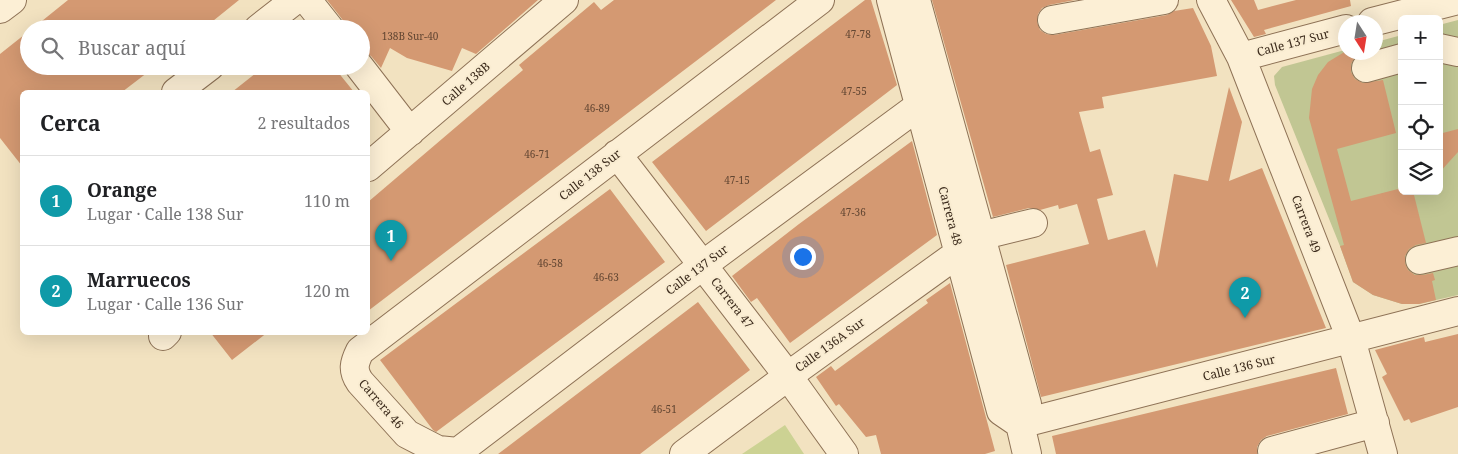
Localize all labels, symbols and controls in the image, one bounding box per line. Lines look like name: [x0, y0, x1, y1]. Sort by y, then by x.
north arrow: [1338, 15, 1383, 60]
map controls: [1398, 15, 1443, 195]
button: +: [1398, 15, 1443, 60]
search box: [20, 20, 370, 75]
street label: Calle 137 Sur: [1255, 25, 1331, 60]
house number: 47-78: [845, 27, 871, 41]
house number: 138B Sur-40: [382, 29, 439, 43]
icon: search: [38, 34, 66, 62]
text: Buscar aquí: [78, 35, 186, 61]
street label: Calle 138B: [438, 58, 494, 109]
button: −: [1398, 60, 1443, 105]
house number: 47-55: [841, 84, 867, 98]
house number: 46-89: [584, 101, 610, 115]
button: locate: [1398, 105, 1443, 150]
text: Cerca: [40, 109, 101, 137]
text: 2 resultados: [258, 112, 350, 134]
street label: Calle 138 Sur: [555, 145, 624, 204]
house number: 46-71: [524, 147, 550, 161]
button: layers: [1398, 150, 1443, 195]
house number: 47-15: [724, 173, 750, 187]
text: Orange: [87, 177, 157, 203]
street label: Carrera 48: [934, 184, 967, 248]
text: 1: [51, 190, 61, 212]
text: 110 m: [304, 190, 350, 212]
street label: Carrera 49: [1288, 193, 1325, 255]
text: Lugar · Calle 138 Sur: [87, 203, 243, 225]
house number: 47-36: [840, 205, 866, 219]
pin: 1: [375, 220, 407, 261]
street label: Calle 137 Sur: [662, 240, 732, 299]
your location: [790, 244, 816, 270]
house number: 46-58: [537, 256, 563, 270]
text: Marruecos: [87, 267, 191, 293]
house number: 46-63: [593, 270, 619, 284]
street label: Carrera 47: [707, 274, 758, 332]
pin: 2: [1229, 277, 1261, 318]
text: 2: [51, 280, 61, 302]
text: 120 m: [304, 280, 350, 302]
text: Lugar · Calle 136 Sur: [87, 293, 243, 315]
street label: Calle 136A Sur: [791, 313, 868, 376]
street label: Calle 136 Sur: [1201, 350, 1277, 385]
street label: Carrera 46: [355, 375, 408, 432]
house number: 46-51: [651, 402, 677, 416]

